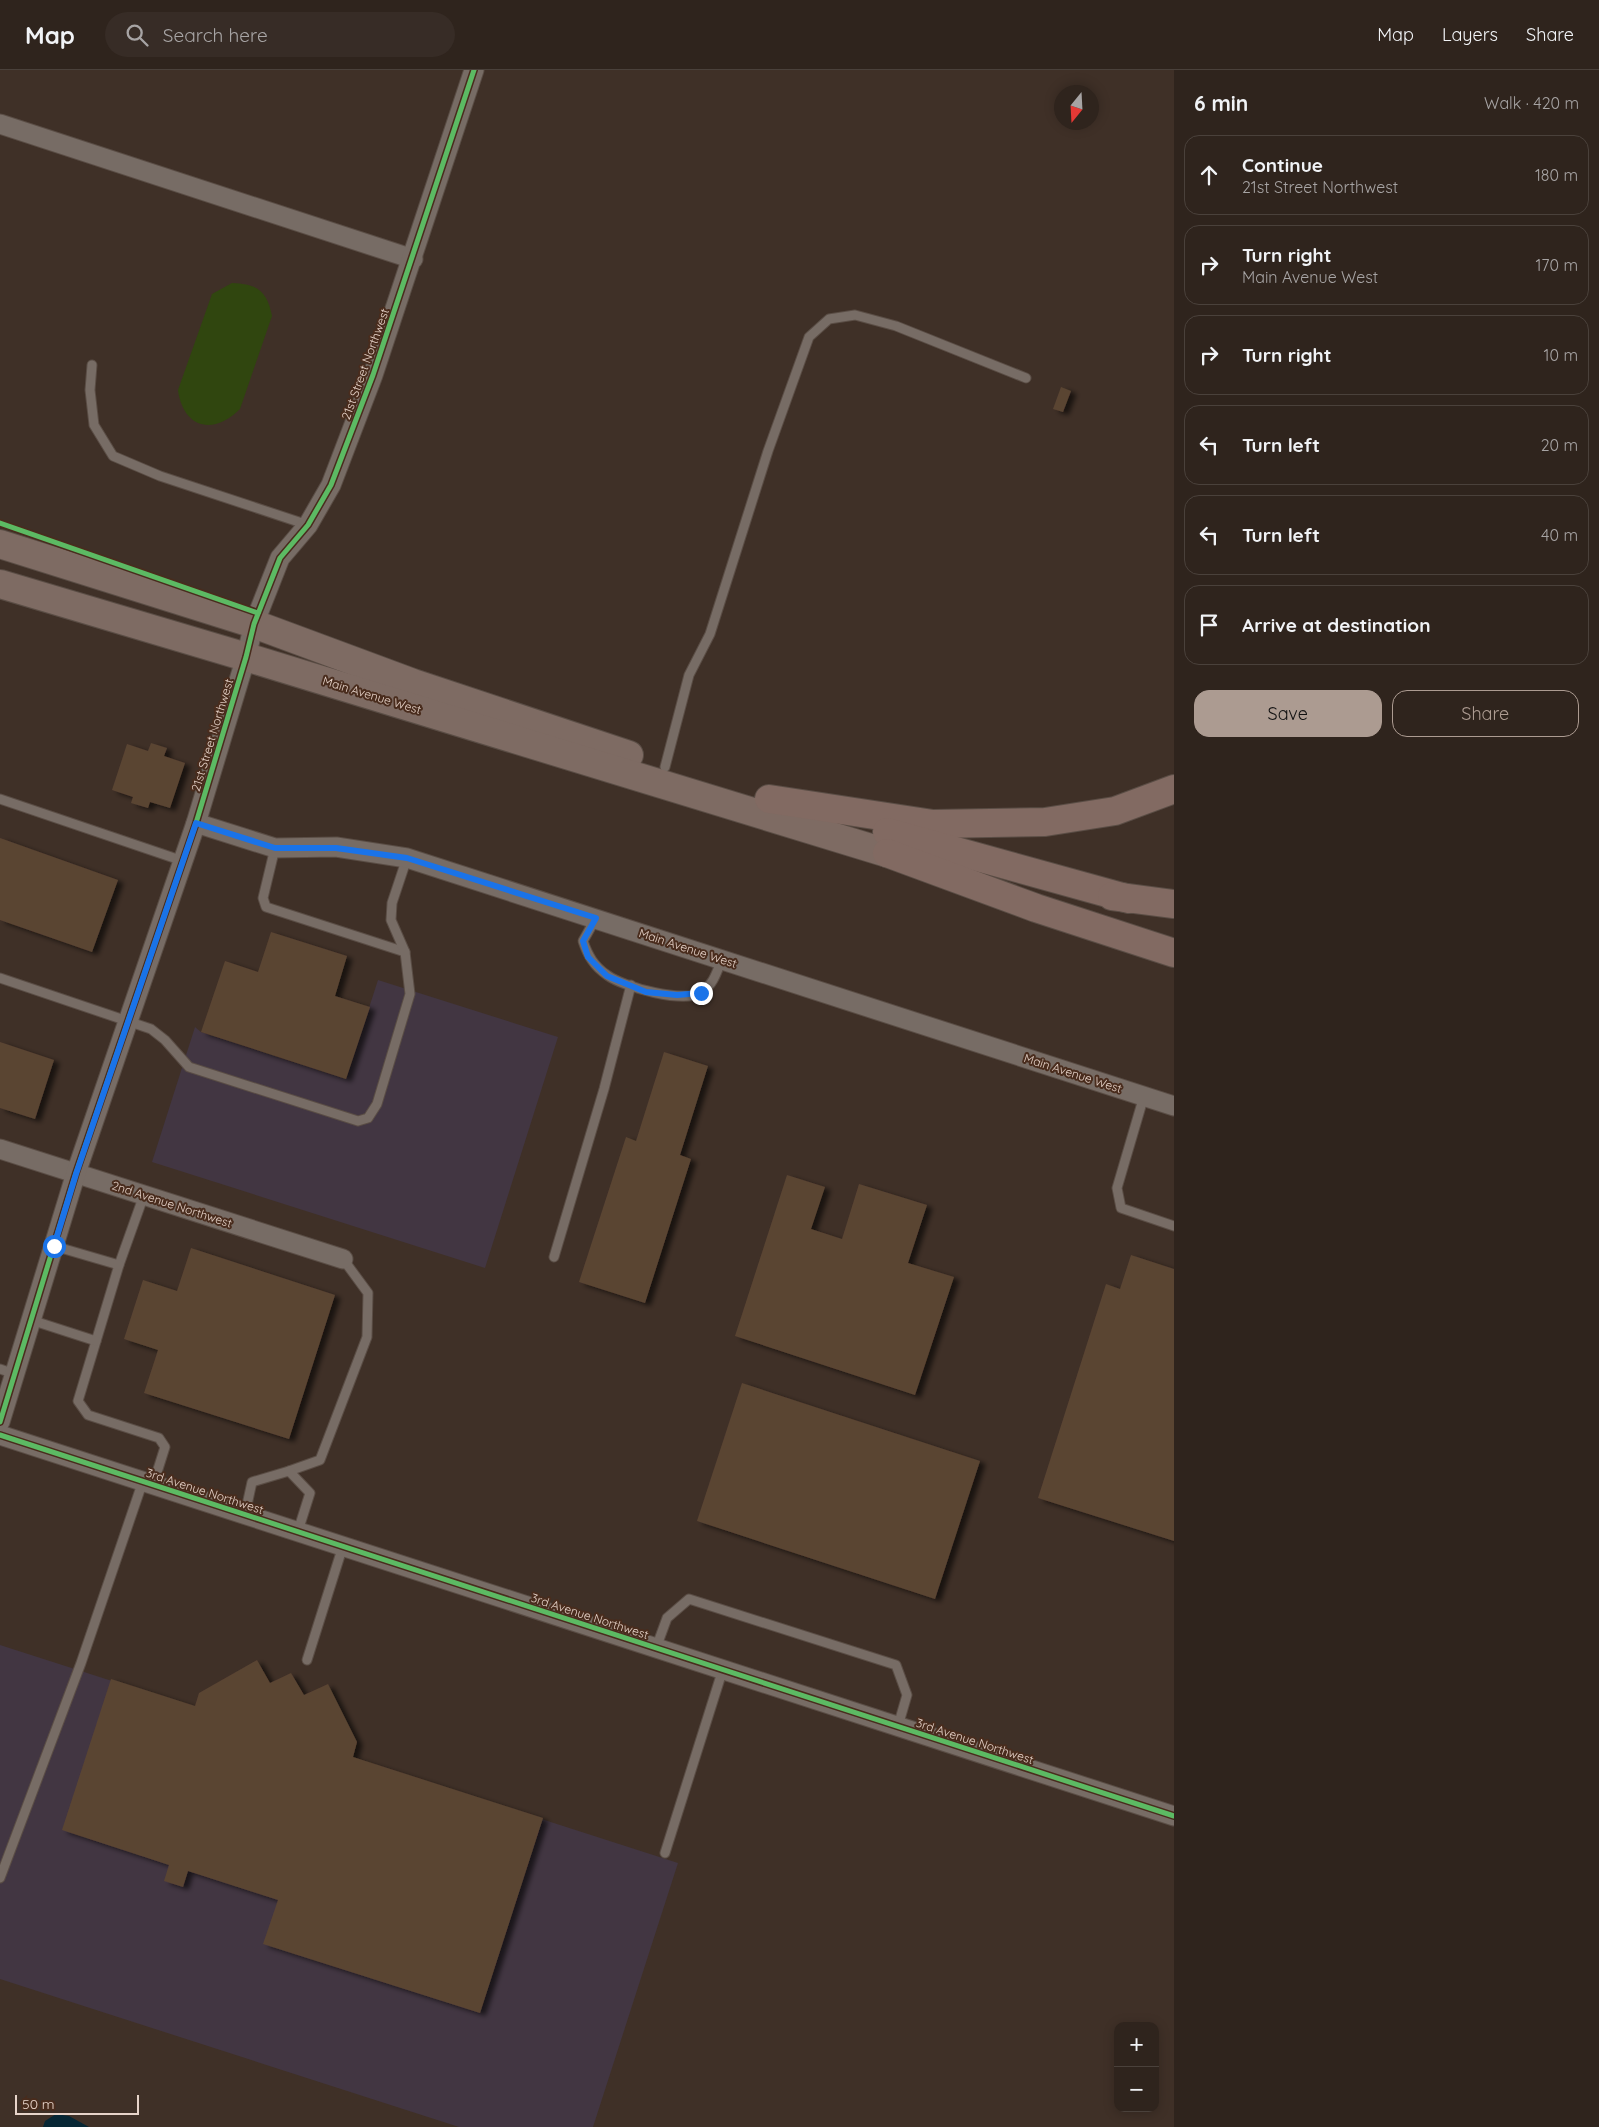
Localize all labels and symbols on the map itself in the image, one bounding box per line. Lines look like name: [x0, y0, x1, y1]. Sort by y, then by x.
north arrow: [1054, 85, 1099, 130]
street label: 21st Street Northwest: [338, 306, 392, 422]
street label: Main Avenue West: [321, 673, 423, 717]
street label: 21st Street Northwest: [188, 677, 236, 793]
street label: Main Avenue West: [637, 925, 739, 971]
route end: [690, 982, 713, 1005]
street label: Main Avenue West: [1022, 1050, 1124, 1096]
street label: 2nd Avenue Northwest: [110, 1177, 234, 1231]
route start: [43, 1235, 66, 1258]
street label: 3rd Avenue Northwest: [144, 1465, 266, 1517]
street label: 3rd Avenue Northwest: [529, 1590, 651, 1642]
street label: 3rd Avenue Northwest: [914, 1715, 1036, 1767]
scale bar: [15, 2092, 139, 2115]

